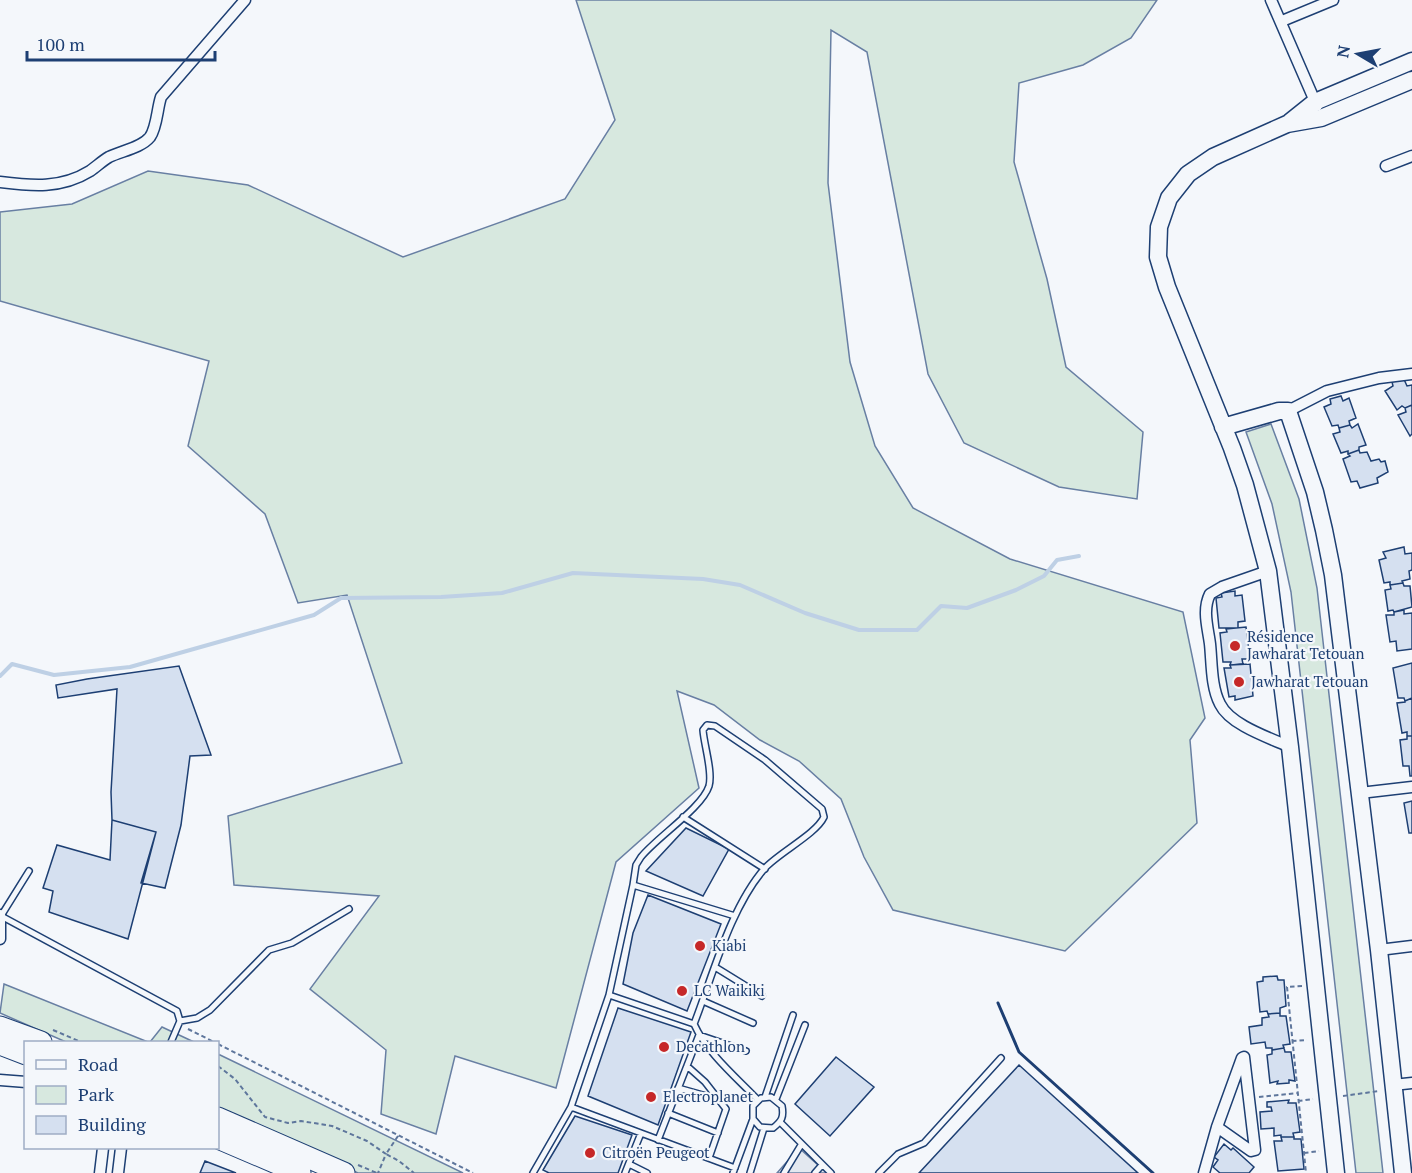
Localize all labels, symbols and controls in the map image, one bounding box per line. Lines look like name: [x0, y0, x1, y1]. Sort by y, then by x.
scale bar: [27, 24, 214, 62]
north arrow: [1328, 24, 1388, 84]
text: 100 m: [36, 32, 85, 56]
text: N: [1331, 44, 1355, 59]
place label: Résidence Jawharat Tetouan: [1247, 626, 1364, 663]
marker: Résidence Jawharat Tetouan: [1228, 639, 1242, 653]
place label: Jawharat Tetouan: [1251, 671, 1368, 691]
marker: Jawharat Tetouan: [1232, 675, 1246, 689]
place label: Kiabi: [712, 935, 746, 955]
marker: Kiabi: [693, 939, 707, 953]
place label: LC Waikiki: [694, 980, 765, 1000]
marker: LC Waikiki: [675, 984, 689, 998]
place label: Decathlon: [676, 1036, 745, 1056]
marker: Decathlon: [657, 1040, 671, 1054]
legend: [24, 1041, 219, 1149]
text: Road: [78, 1052, 118, 1076]
text: Park: [78, 1082, 115, 1106]
place label: Electroplanet: [663, 1086, 753, 1106]
marker: Electroplanet: [644, 1090, 658, 1104]
text: Building: [78, 1112, 146, 1136]
place label: Citroën Peugeot: [602, 1142, 710, 1162]
marker: Citroën Peugeot: [583, 1146, 597, 1160]

